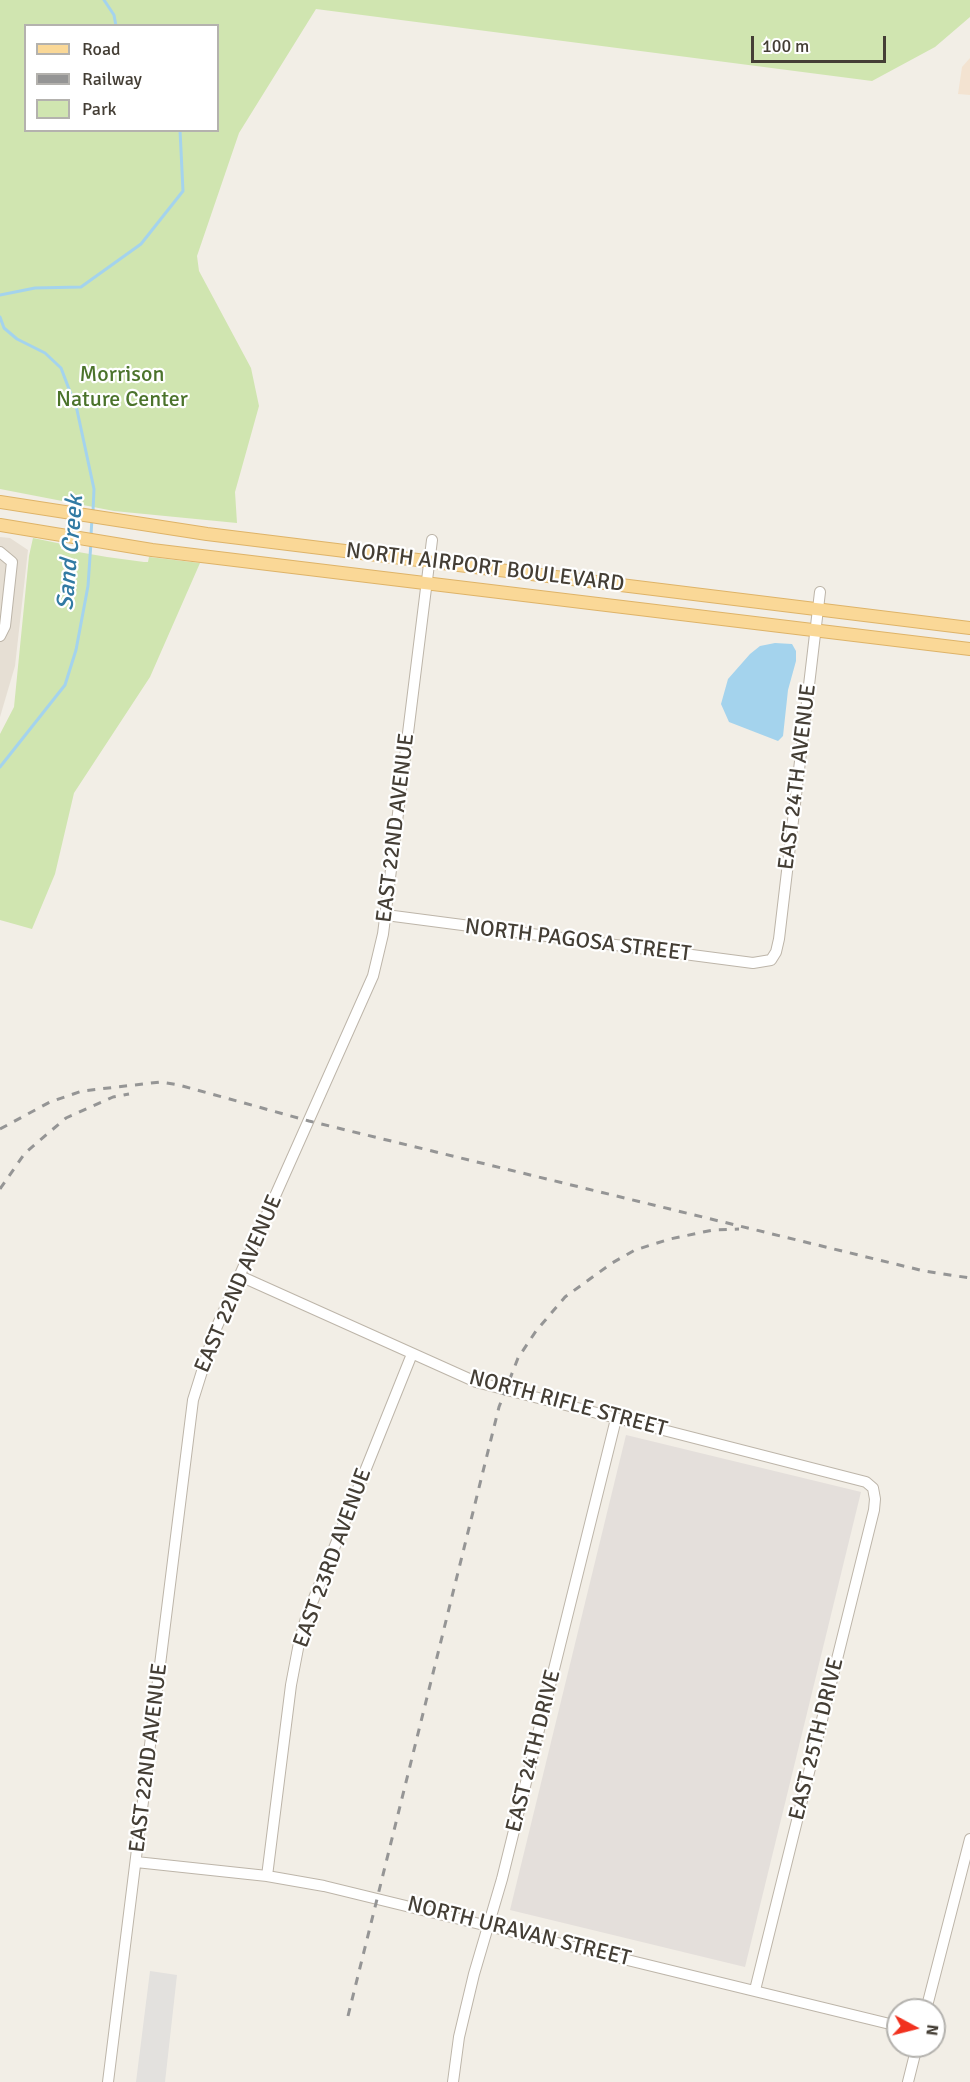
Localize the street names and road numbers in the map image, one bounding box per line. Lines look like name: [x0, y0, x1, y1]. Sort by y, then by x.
street label: NORTH AIRPORT BOULEVARD: [344, 538, 626, 598]
street label: EAST 24TH AVENUE: [774, 683, 822, 871]
street label: EAST 22ND AVENUE: [371, 732, 421, 924]
street label: NORTH PAGOSA STREET: [463, 914, 693, 968]
street label: EAST 22ND AVENUE: [190, 1191, 288, 1377]
street label: NORTH RIFLE STREET: [466, 1365, 670, 1443]
street label: EAST 23RD AVENUE: [288, 1465, 378, 1651]
street label: EAST 25TH DRIVE: [784, 1655, 850, 1823]
street label: EAST 22ND AVENUE: [124, 1662, 174, 1854]
street label: EAST 24TH DRIVE: [501, 1667, 567, 1835]
street label: NORTH URAVAN STREET: [405, 1891, 633, 1973]

